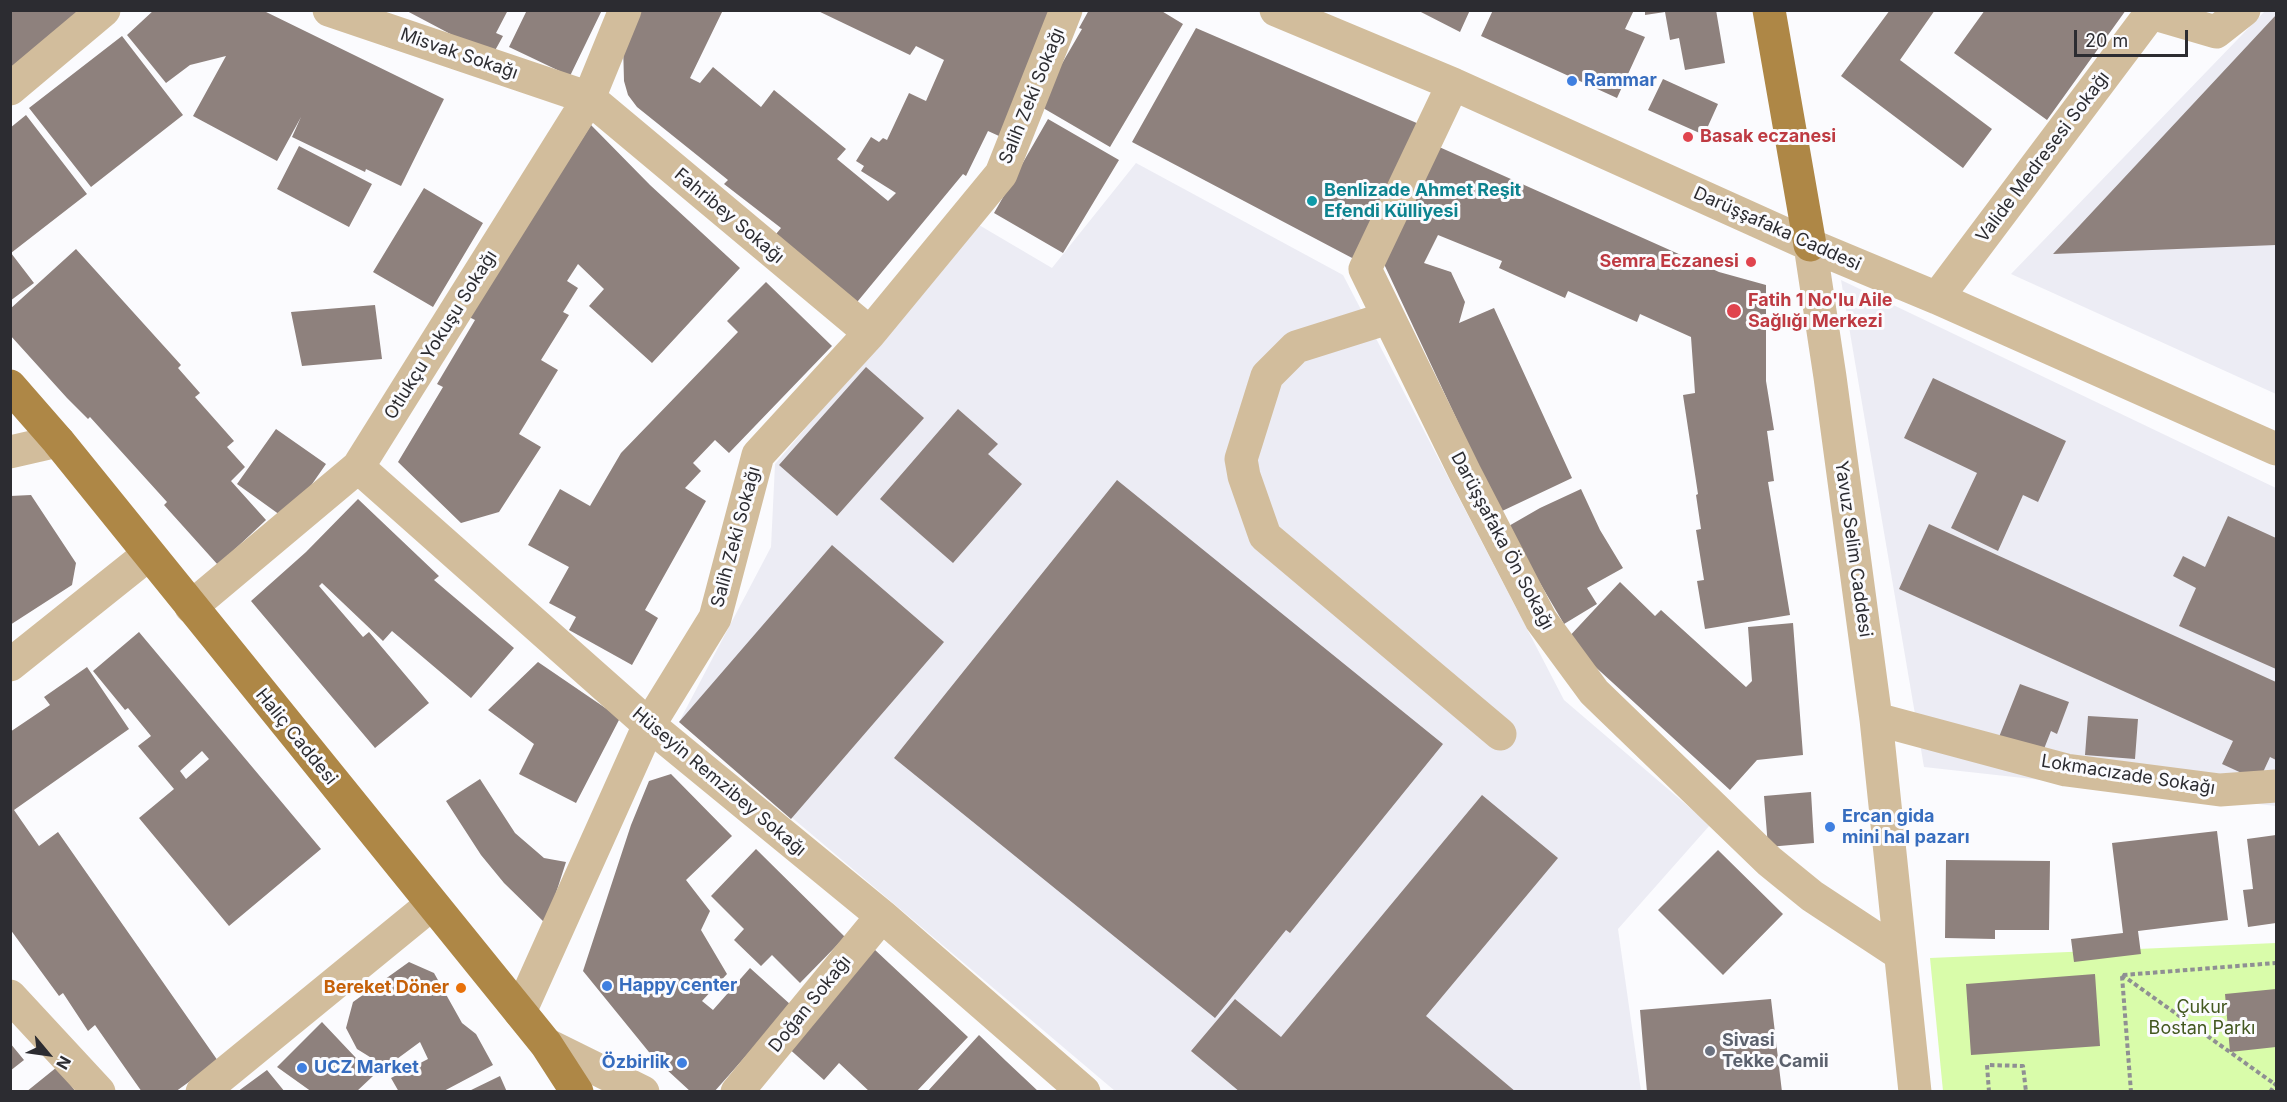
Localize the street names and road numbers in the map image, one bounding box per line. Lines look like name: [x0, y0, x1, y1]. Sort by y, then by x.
street label: Misvak Sokağı: [397, 24, 521, 84]
street label: Salih Zeki Sokağı: [995, 25, 1069, 167]
street label: Valide Medresesi Sokağı: [1972, 67, 2114, 247]
street label: Fahribey Sokağı: [670, 164, 788, 268]
street label: Darüşşafaka Caddesi: [1690, 182, 1864, 276]
street label: Otlukçu Yokuşu Sokağı: [380, 247, 502, 423]
street label: Darüşşafaka Ön Sokağı: [1446, 448, 1558, 634]
street label: Yavuz Selim Caddesi: [1830, 459, 1876, 639]
street label: Salih Zeki Sokağı: [707, 464, 765, 610]
street label: Haliç Caddesi: [251, 685, 341, 789]
street label: Hüseyin Remzibey Sokağı: [628, 703, 810, 861]
street label: Lokmacızade Sokağı: [2040, 751, 2216, 799]
street label: Doğan Sokağı: [764, 951, 856, 1057]

